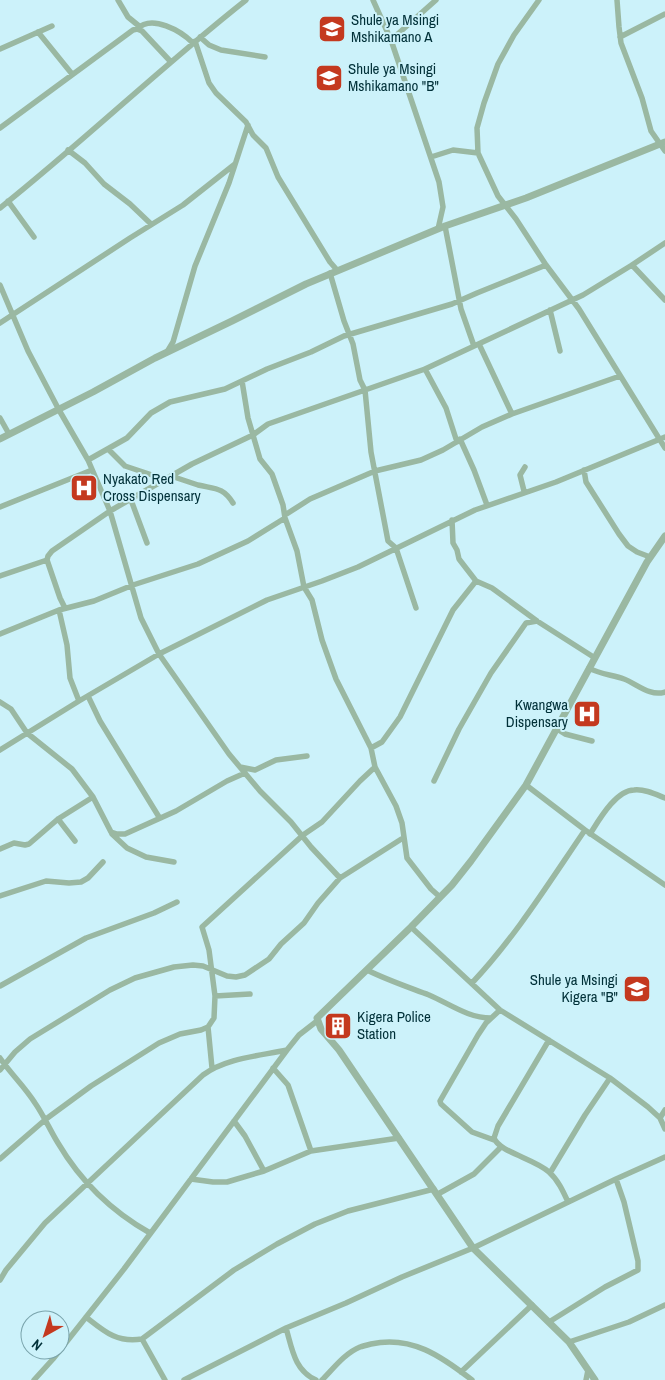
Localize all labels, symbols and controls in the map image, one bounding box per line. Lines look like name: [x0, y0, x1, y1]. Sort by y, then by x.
place label: Shule ya Msingi Mshikamano A: [351, 9, 439, 47]
school or university icon: Shule ya Msingi Mshikamano A: [317, 14, 347, 44]
place label: Shule ya Msingi Mshikamano "B": [348, 58, 439, 96]
school or university icon: Shule ya Msingi Mshikamano "B": [314, 63, 344, 93]
place label: Nyakato Red Cross Dispensary: [103, 468, 202, 506]
hospital icon: Nyakato Red Cross Dispensary: [69, 473, 99, 503]
place label: Kwangwa Dispensary: [506, 694, 569, 732]
hospital icon: Kwangwa Dispensary: [572, 699, 602, 729]
place label: Shule ya Msingi Kigera "B": [530, 969, 618, 1007]
school or university icon: Shule ya Msingi Kigera "B": [622, 974, 652, 1004]
place label: Kigera Police Station: [357, 1006, 431, 1044]
building icon: Kigera Police Station: [323, 1011, 353, 1041]
north arrow: [20, 1310, 70, 1360]
text: N: [28, 1335, 46, 1355]

